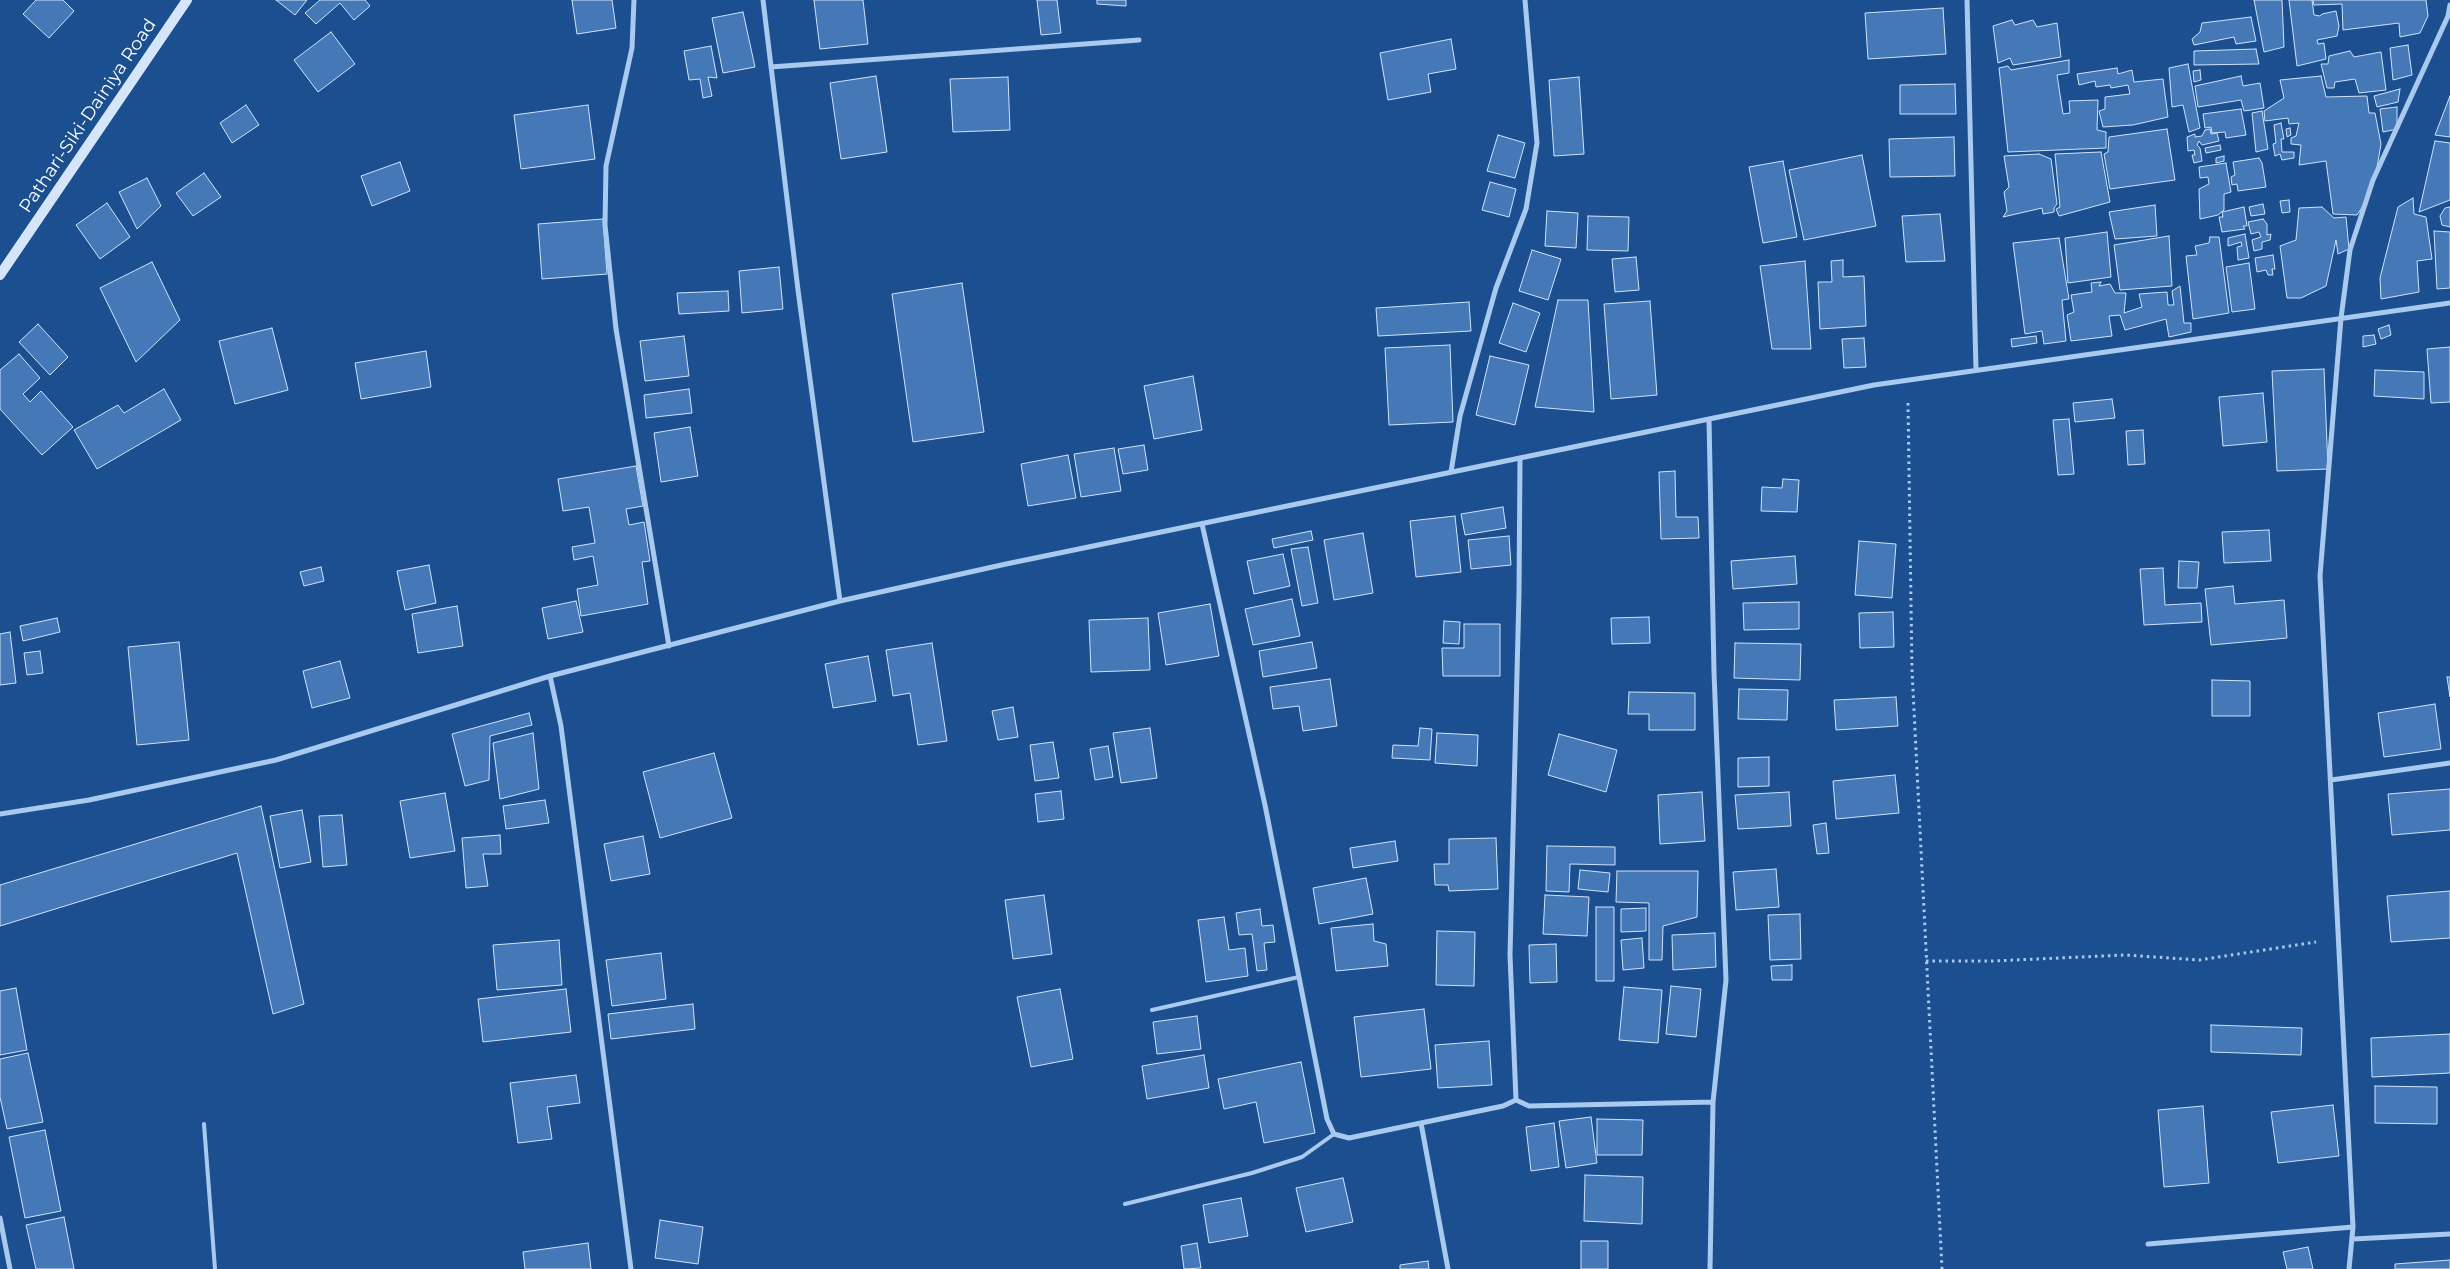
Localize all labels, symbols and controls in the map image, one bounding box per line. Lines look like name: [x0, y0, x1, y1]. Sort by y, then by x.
street label: Pathari-Siki-Dainiya Road: [15, 15, 161, 217]

